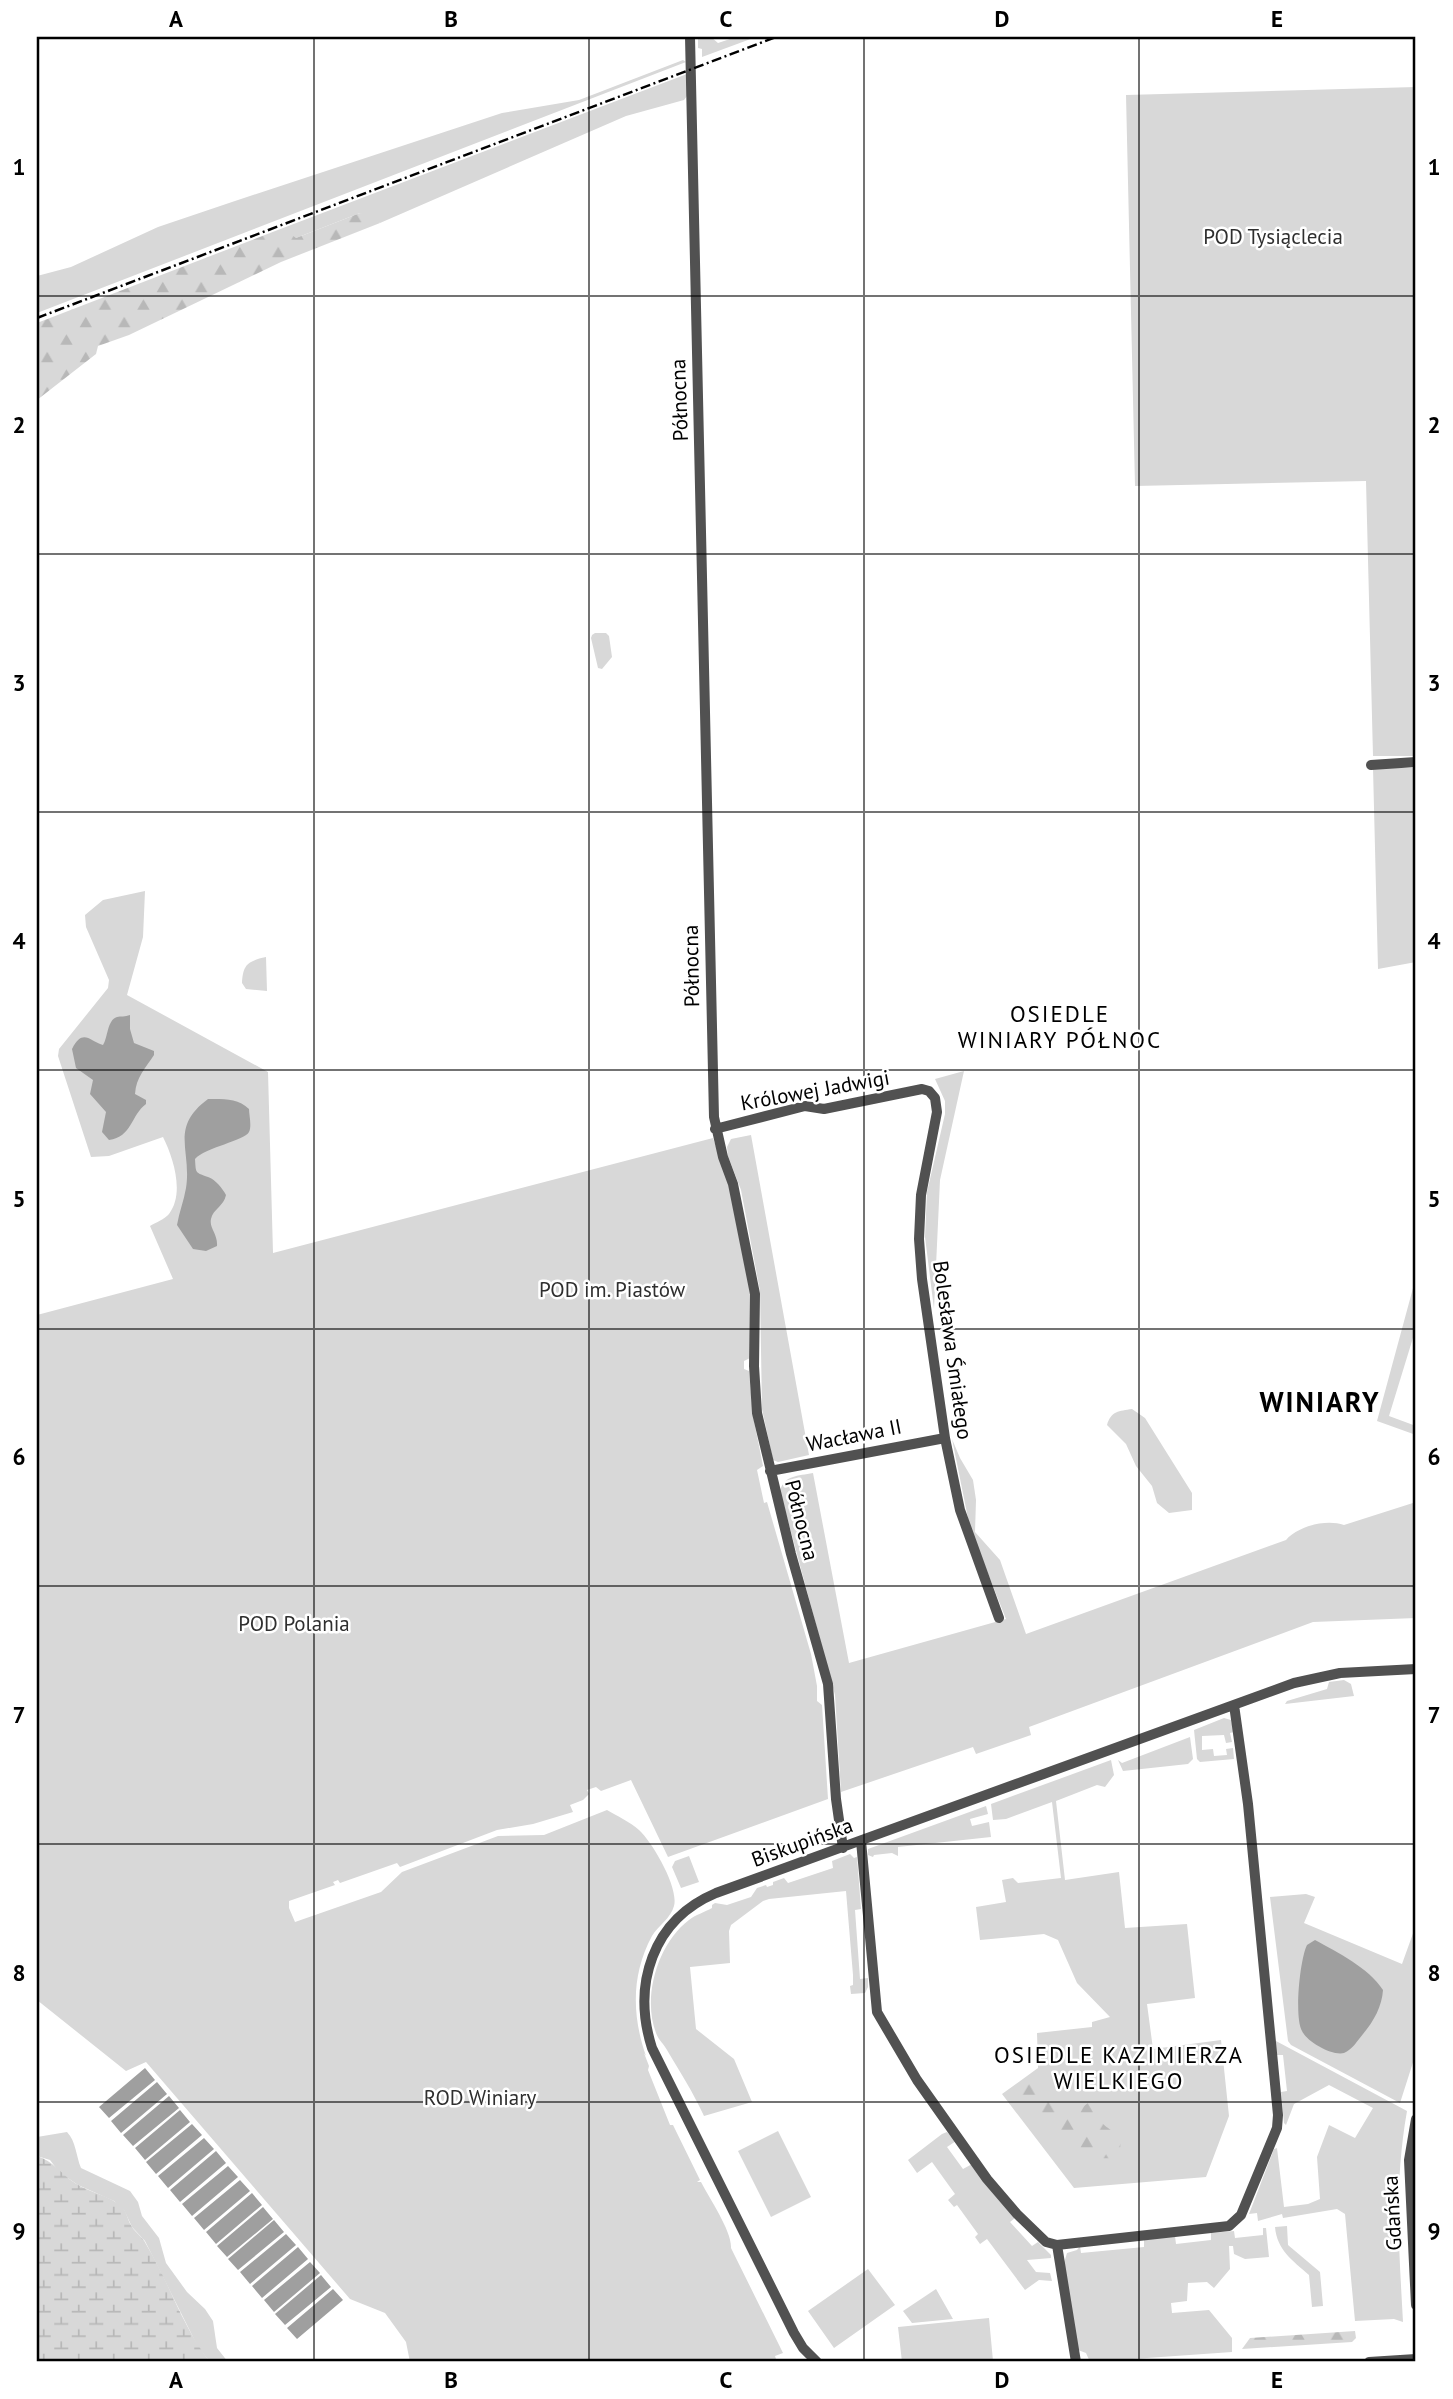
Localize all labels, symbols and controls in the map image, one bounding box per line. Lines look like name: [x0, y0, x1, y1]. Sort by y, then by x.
text: A: [169, 4, 183, 33]
text: B: [444, 4, 458, 33]
text: C: [720, 4, 733, 33]
text: D: [995, 4, 1009, 33]
text: E: [1271, 4, 1283, 33]
text: 1: [12, 152, 26, 181]
text: 1: [1427, 152, 1441, 181]
park label: POD Tysiąclecia: [1203, 223, 1343, 250]
street label: Północna: [664, 358, 694, 442]
text: 2: [12, 410, 26, 439]
text: 2: [1427, 410, 1441, 439]
text: 3: [12, 668, 26, 697]
text: 3: [1427, 668, 1441, 697]
street label: Północna: [677, 925, 705, 1007]
text: 4: [12, 926, 26, 955]
text: 4: [1427, 926, 1441, 955]
district label: OSIEDLE WINIARY PÓŁNOC: [958, 999, 1162, 1054]
street label: Królowej Jadwigi: [738, 1064, 892, 1116]
text: 5: [12, 1184, 26, 1213]
text: 5: [1427, 1184, 1441, 1213]
street label: Bolesława Śmiałego: [927, 1259, 979, 1441]
park label: POD im. Piastów: [539, 1276, 686, 1303]
district label: WINIARY: [1259, 1383, 1381, 1420]
street label: Wacława II: [804, 1413, 904, 1457]
text: 6: [12, 1442, 26, 1471]
text: 6: [1427, 1442, 1441, 1471]
street label: Północna: [779, 1477, 825, 1563]
park label: POD Polania: [238, 1610, 350, 1637]
text: 7: [12, 1700, 26, 1729]
text: 7: [1427, 1700, 1441, 1729]
street label: Biskupińska: [748, 1811, 856, 1873]
text: 8: [12, 1958, 26, 1987]
text: 8: [1427, 1958, 1441, 1987]
district label: OSIEDLE KAZIMIERZA WIELKIEGO: [994, 2040, 1244, 2095]
park label: ROD Winiary: [424, 2084, 536, 2111]
street label: Gdańska: [1377, 2175, 1407, 2251]
text: 9: [12, 2216, 26, 2245]
text: 9: [1427, 2216, 1441, 2245]
text: A: [169, 2365, 183, 2394]
text: B: [444, 2365, 458, 2394]
text: C: [720, 2365, 733, 2394]
text: D: [995, 2365, 1009, 2394]
text: E: [1271, 2365, 1283, 2394]

